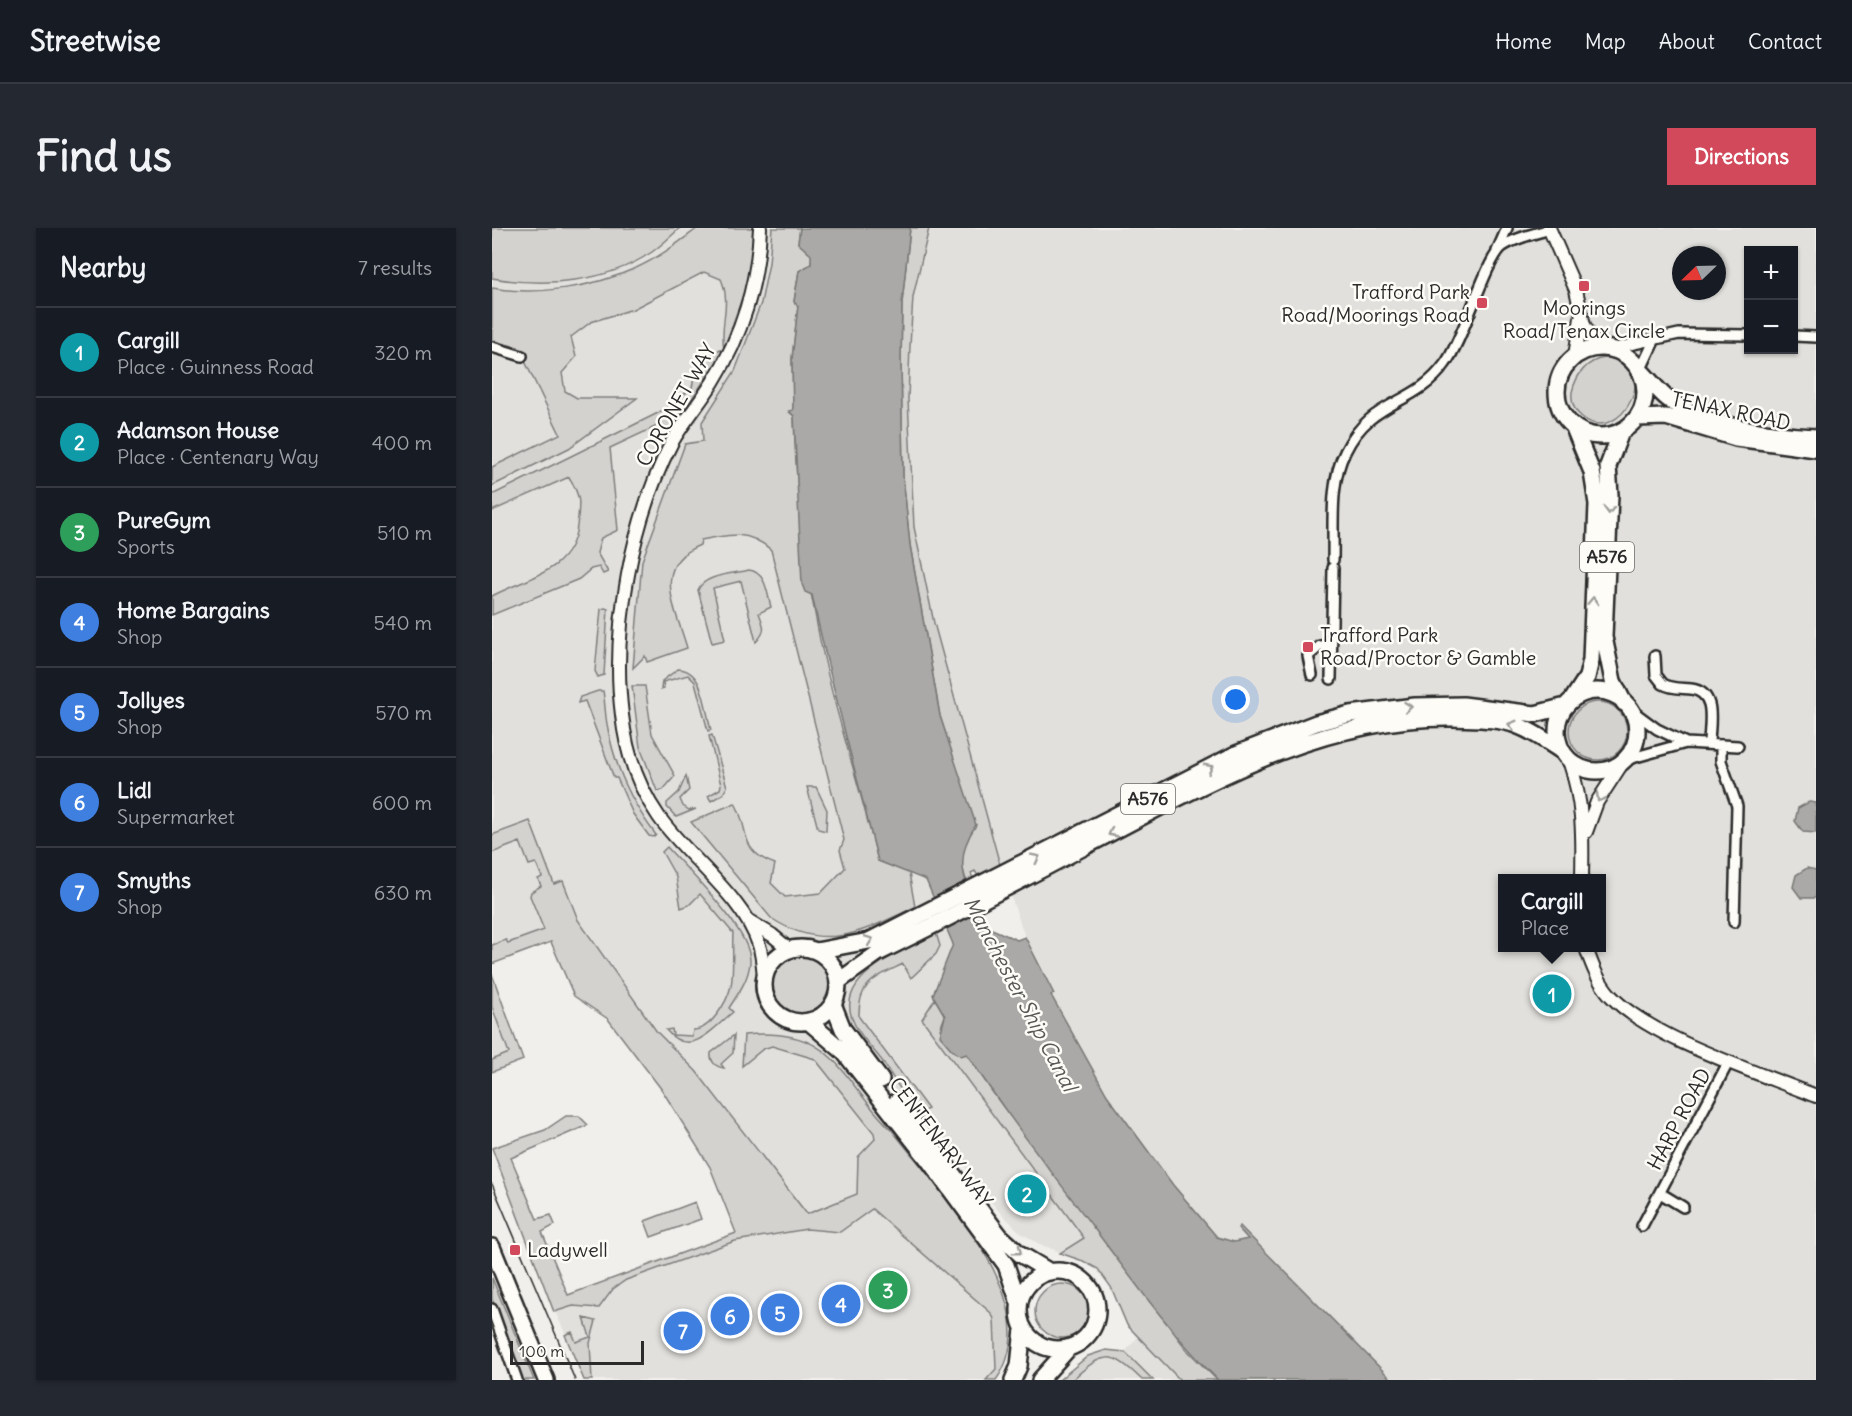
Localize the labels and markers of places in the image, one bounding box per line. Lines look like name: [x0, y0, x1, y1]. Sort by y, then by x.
place label: Trafford Park Road/Moorings Road: [1281, 279, 1470, 327]
marker: Moorings Road/Tenax Circle: [1577, 279, 1591, 293]
place label: Moorings Road/Tenax Circle: [1503, 295, 1665, 343]
marker: Trafford Park Road/Moorings Road: [1475, 296, 1489, 310]
place label: Trafford Park Road/Proctor & Gamble: [1320, 622, 1536, 670]
marker: Trafford Park Road/Proctor & Gamble: [1301, 640, 1315, 654]
pin: 1: [1532, 972, 1572, 1017]
pin: 2: [1008, 1172, 1046, 1216]
place label: Ladywell: [527, 1237, 608, 1262]
marker: Ladywell: [508, 1243, 522, 1257]
pin: 3: [868, 1268, 908, 1312]
pin: 4: [822, 1282, 860, 1326]
pin: 5: [760, 1290, 800, 1336]
pin: 6: [710, 1294, 750, 1338]
pin: 7: [664, 1308, 702, 1354]

